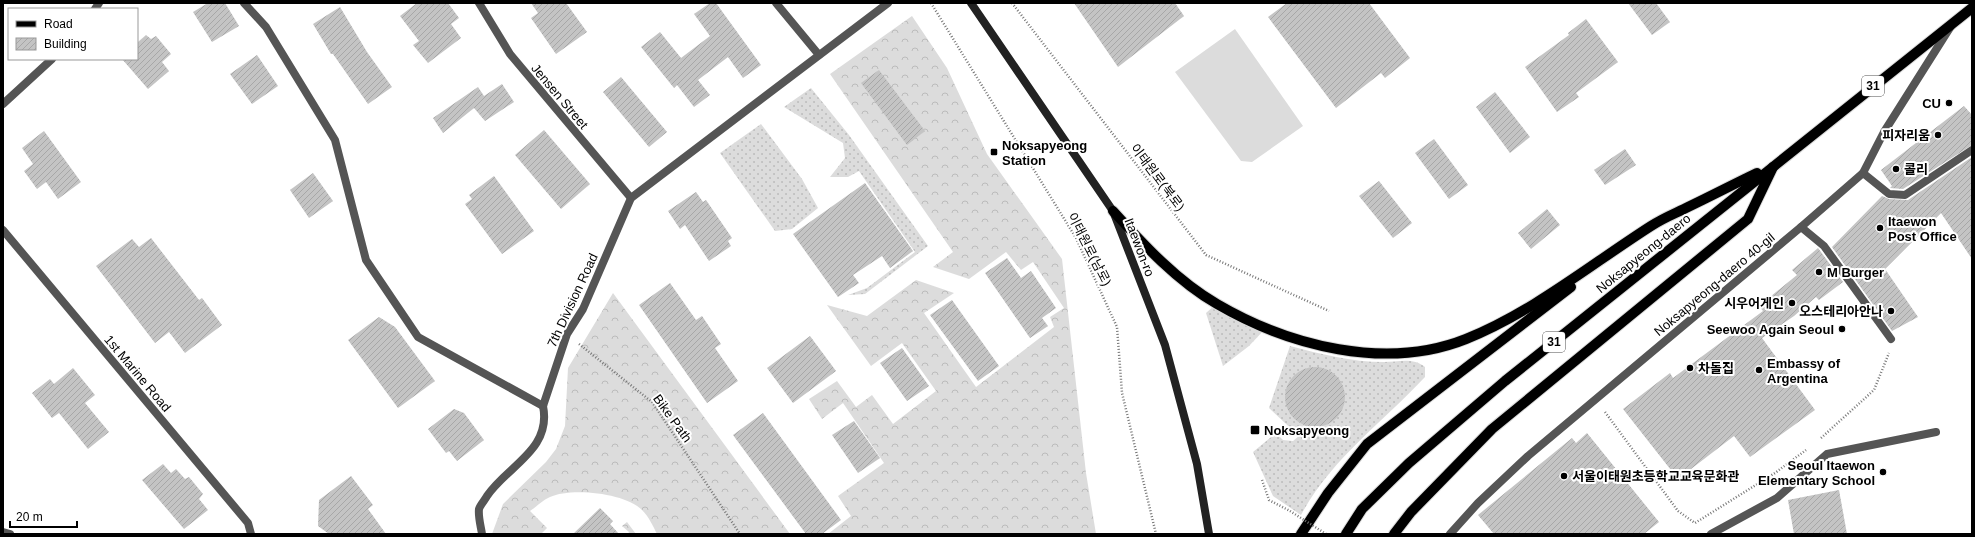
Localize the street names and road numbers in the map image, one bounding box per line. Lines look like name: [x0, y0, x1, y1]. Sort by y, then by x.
street label: Jensen Street: [528, 61, 591, 132]
road number: 31: [1862, 76, 1884, 96]
street label: 이태원로(북로): [1127, 141, 1188, 214]
street label: 이태원로(남로): [1065, 210, 1114, 288]
street label: Noksapyeong-daero: [1593, 211, 1694, 296]
street label: Itaewon-ro: [1122, 216, 1158, 279]
street label: Noksapyeong-daero 40-gil: [1651, 230, 1778, 339]
street label: 7th Division Road: [544, 251, 601, 350]
street label: 1st Marine Road: [101, 332, 174, 415]
road number: 31: [1543, 332, 1565, 352]
street label: Bike Path: [650, 391, 695, 445]

